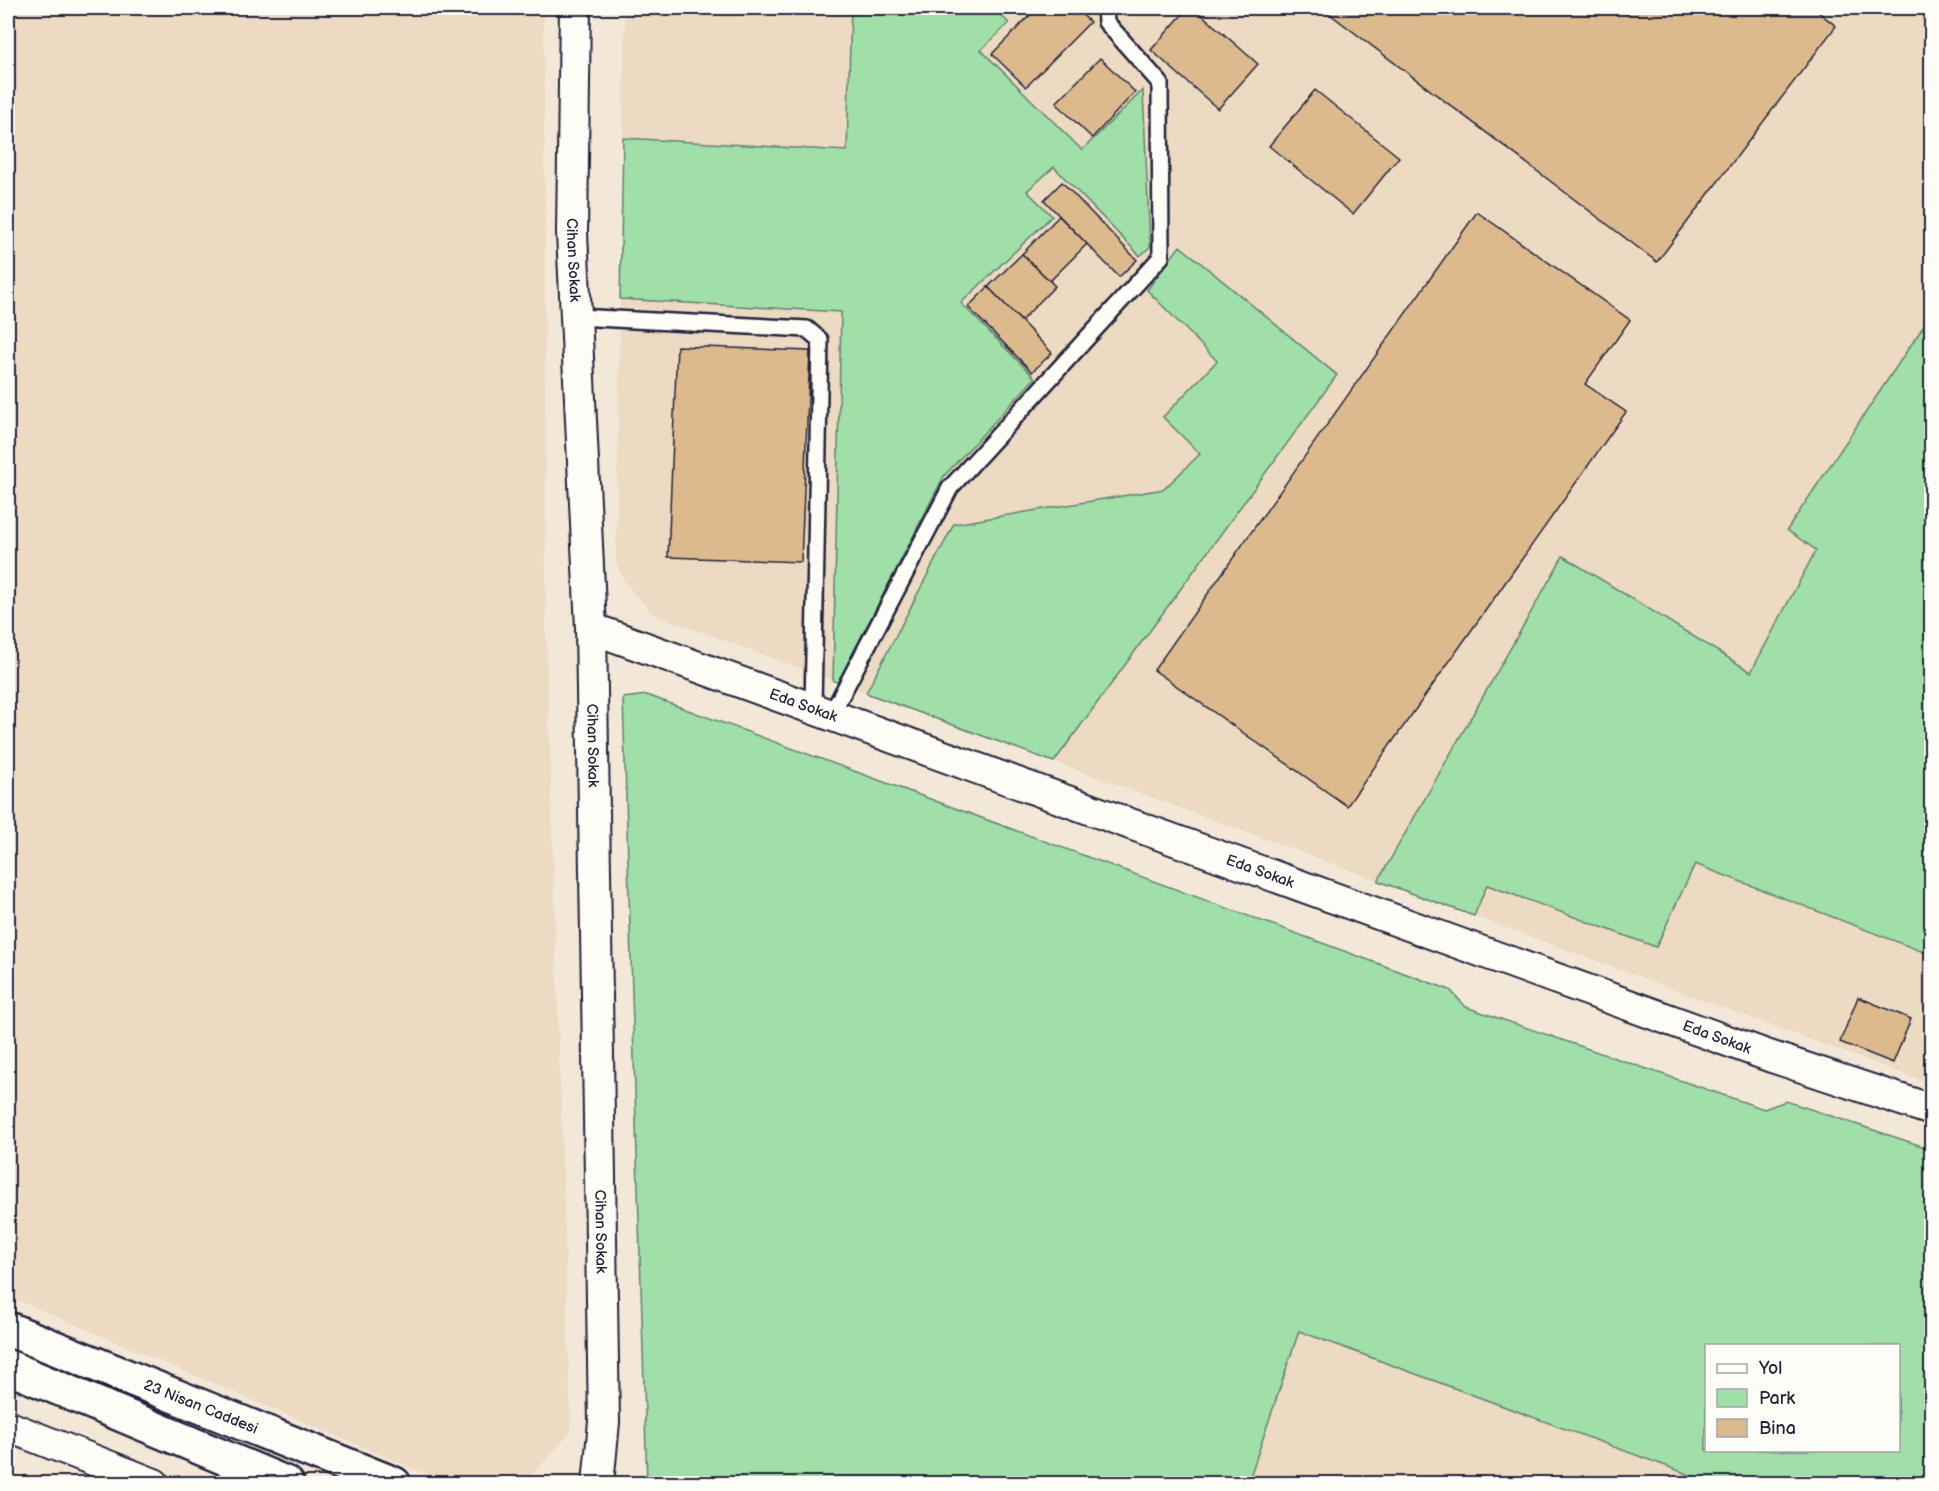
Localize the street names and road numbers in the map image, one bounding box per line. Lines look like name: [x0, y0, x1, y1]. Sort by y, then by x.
street label: Cihan Sokak: [562, 218, 585, 303]
street label: Eda Sokak: [767, 684, 841, 727]
street label: Cihan Sokak: [583, 703, 603, 788]
street label: Eda Sokak: [1223, 850, 1298, 892]
street label: Eda Sokak: [1680, 1016, 1754, 1058]
street label: Cihan Sokak: [591, 1189, 611, 1274]
street label: 23 Nisan Caddesi: [141, 1375, 261, 1438]

